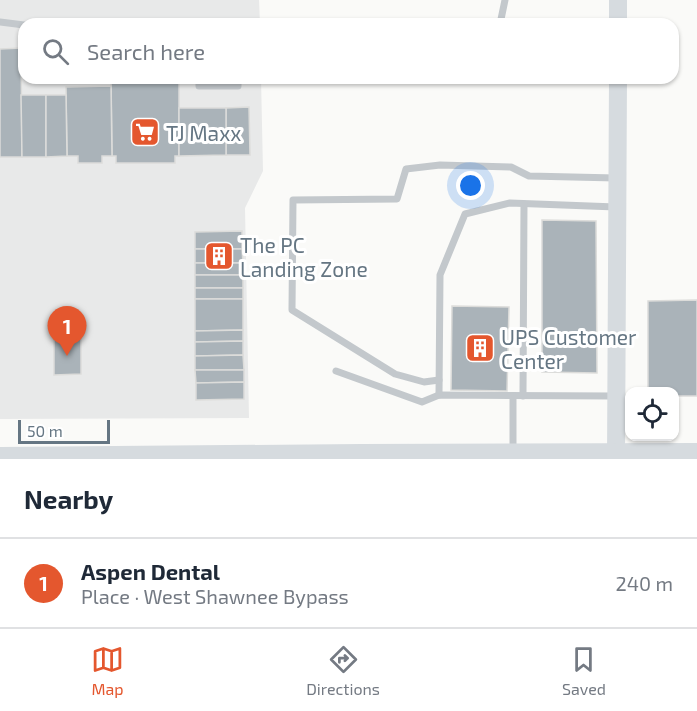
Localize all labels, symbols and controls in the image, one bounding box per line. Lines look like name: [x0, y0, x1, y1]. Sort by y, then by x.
search box: [18, 18, 679, 84]
icon: search: [39, 35, 72, 68]
text: Search here: [87, 38, 205, 64]
supermarket icon: TJ Maxx: [129, 116, 161, 148]
place label: TJ Maxx: [166, 120, 241, 145]
your location: [456, 171, 485, 200]
place label: The PC Landing Zone: [240, 232, 368, 281]
building icon: The PC Landing Zone: [203, 240, 235, 272]
pin: 1: [48, 306, 86, 356]
place label: UPS Customer Center: [501, 324, 637, 373]
building icon: UPS Customer Center: [464, 332, 496, 364]
map controls: [625, 387, 679, 441]
button: locate: [625, 387, 679, 441]
scale bar: [18, 417, 110, 444]
text: 50 m: [27, 421, 63, 440]
text: Nearby: [24, 483, 113, 514]
text: Aspen Dental: [81, 558, 220, 584]
text: 1: [39, 571, 48, 595]
text: 240 m: [615, 571, 673, 595]
text: Place · West Shawnee Bypass: [81, 584, 349, 608]
tab: Map: [91, 643, 124, 698]
tab: Directions: [306, 643, 380, 698]
tab: Saved: [562, 643, 606, 698]

